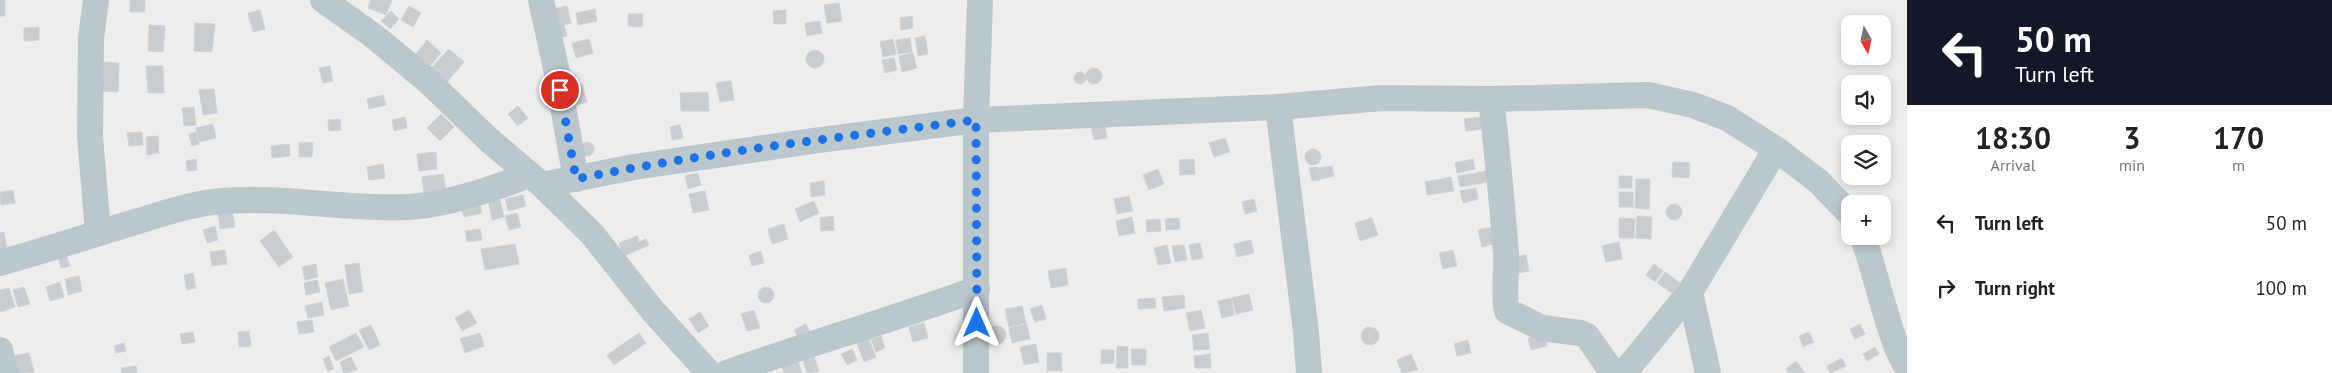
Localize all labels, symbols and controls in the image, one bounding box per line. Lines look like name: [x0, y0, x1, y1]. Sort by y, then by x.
north arrow: [1841, 15, 1891, 65]
map controls: [1841, 15, 1891, 245]
text: 50 m: [2015, 16, 2092, 62]
icon: left: [1932, 20, 1997, 85]
text: Turn left: [2015, 60, 2094, 88]
pin: [539, 69, 581, 111]
button: sound: [1841, 75, 1891, 125]
icon: arrive: [546, 76, 574, 104]
text: 18:30: [1975, 118, 2051, 157]
text: 3: [2124, 118, 2141, 157]
text: 170: [2213, 118, 2264, 157]
button: layers: [1841, 135, 1891, 185]
text: Arrival: [1991, 155, 2035, 175]
text: min: [2119, 155, 2145, 175]
text: m: [2232, 155, 2245, 175]
button: +: [1841, 195, 1891, 245]
icon: left: [1932, 209, 1960, 237]
text: Turn left: [1975, 211, 2044, 235]
text: 50 m: [2266, 211, 2307, 235]
icon: right: [1932, 274, 1960, 302]
text: Turn right: [1975, 276, 2055, 300]
text: 100 m: [2255, 276, 2307, 300]
position arrow: [950, 296, 1002, 348]

